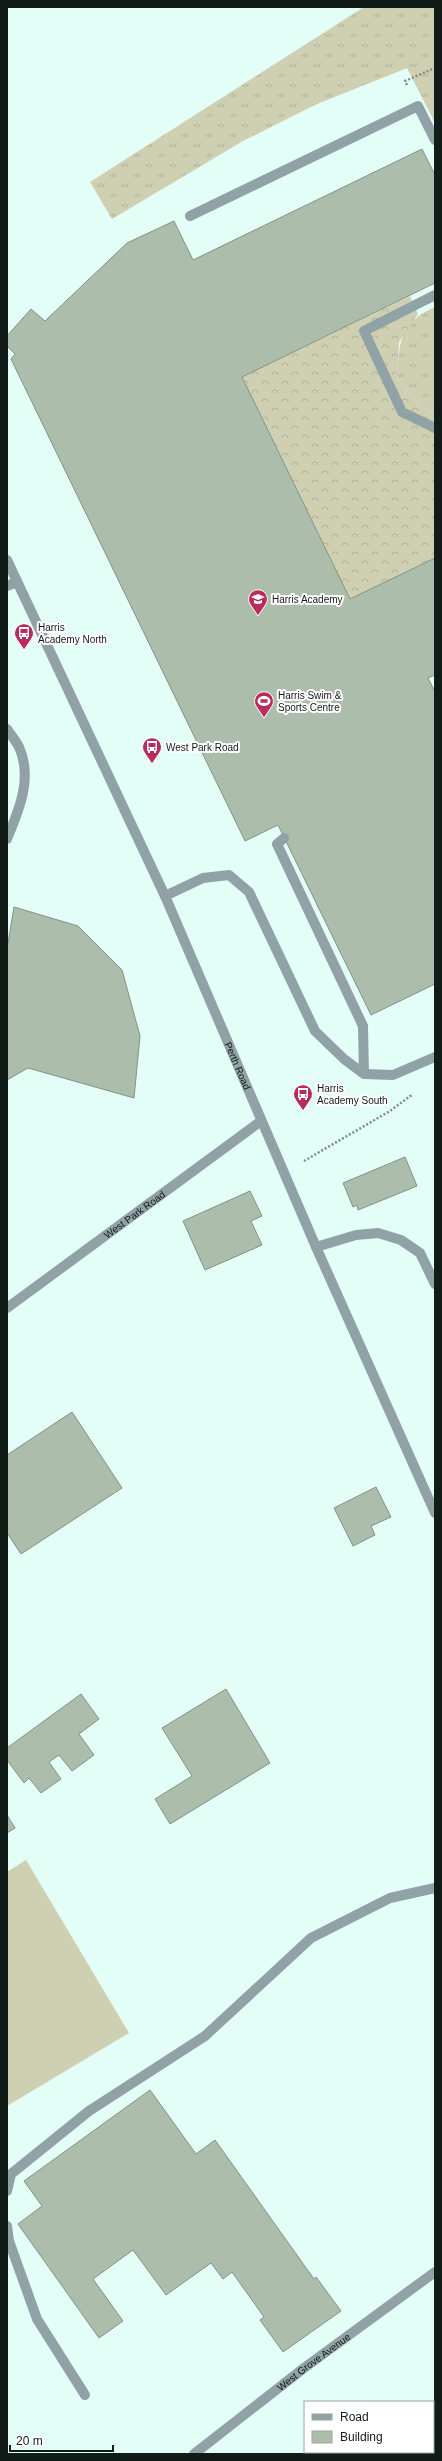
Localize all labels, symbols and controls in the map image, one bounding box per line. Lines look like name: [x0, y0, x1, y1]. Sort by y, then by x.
school or university icon: Harris Academy: [247, 588, 269, 616]
place label: Harris Academy: [272, 594, 343, 605]
bus stop icon: Harris Academy North: [13, 622, 35, 650]
place label: Harris Academy North: [38, 622, 107, 645]
sports icon: Harris Swim & Sports Centre: [253, 690, 275, 718]
place label: Harris Swim & Sports Centre: [278, 690, 342, 713]
bus stop icon: West Park Road: [141, 736, 163, 764]
place label: West Park Road: [166, 742, 239, 753]
street label: Perth Road: [223, 1040, 253, 1091]
bus stop icon: Harris Academy South: [292, 1083, 314, 1111]
place label: Harris Academy South: [317, 1083, 388, 1106]
street label: West Park Road: [102, 1188, 167, 1240]
street label: West Grove Avenue: [275, 2330, 353, 2393]
legend: [304, 2401, 434, 2453]
text: Road: [340, 2410, 369, 2424]
scale bar: [10, 2427, 113, 2453]
text: Building: [340, 2430, 383, 2444]
text: 20 m: [16, 2434, 43, 2448]

